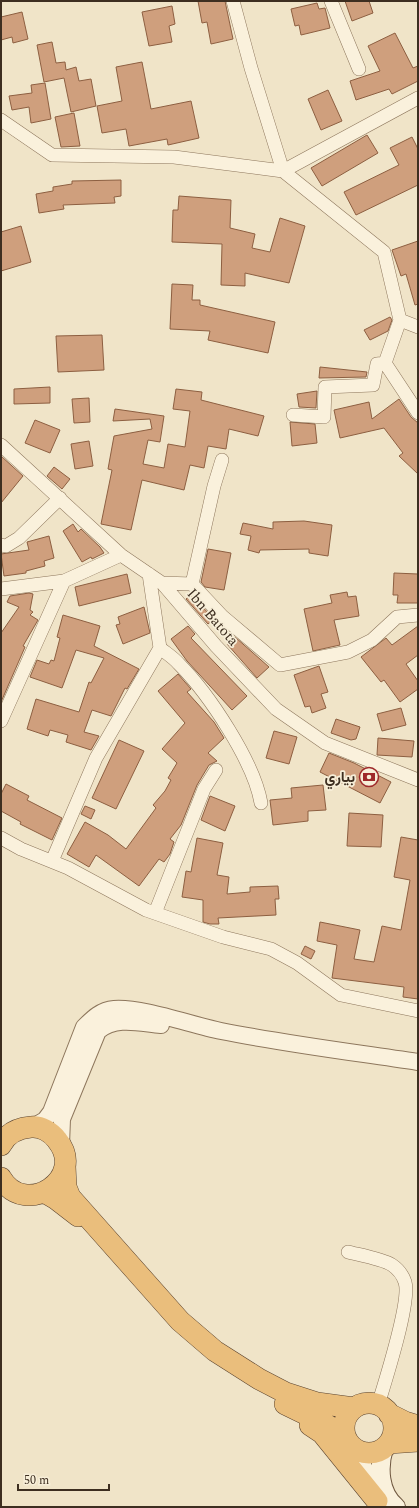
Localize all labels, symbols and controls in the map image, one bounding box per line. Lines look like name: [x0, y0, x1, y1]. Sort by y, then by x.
street label: Ibn Batota: [181, 583, 245, 652]
place label: بياري: [325, 766, 355, 790]
bank icon: بياري: [358, 766, 380, 788]
scale bar: [18, 1466, 109, 1492]
text: 50 m: [24, 1471, 49, 1490]

